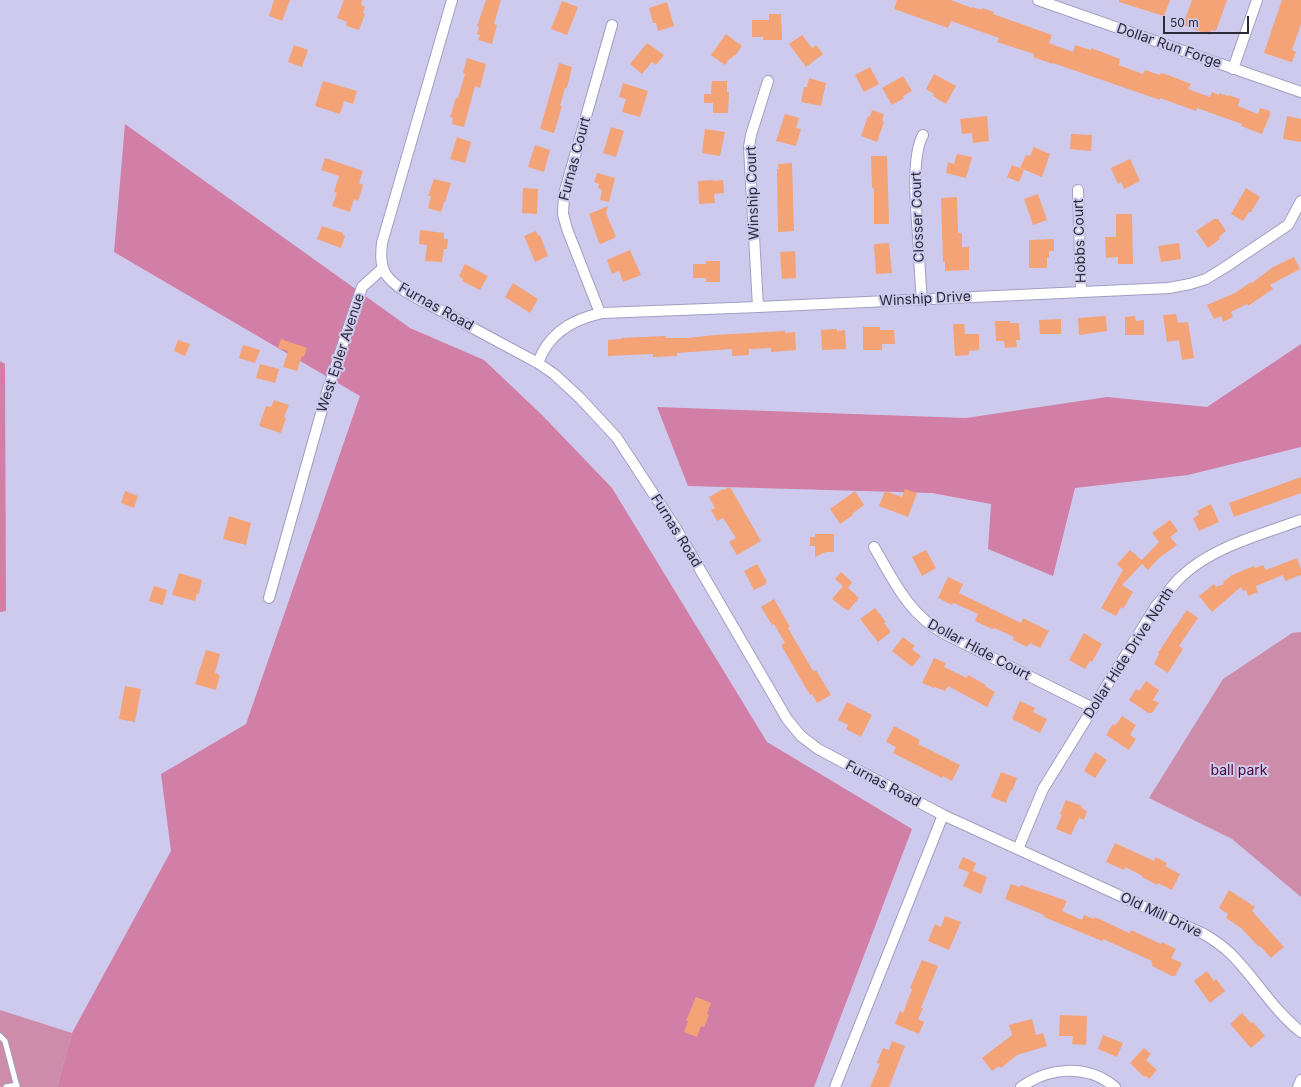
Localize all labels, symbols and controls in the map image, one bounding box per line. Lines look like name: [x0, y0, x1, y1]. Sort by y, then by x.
scale bar: [1165, 8, 1251, 34]
text: 50 m: [1170, 15, 1199, 30]
street label: Dollar Run Forge: [1114, 20, 1224, 72]
street label: Furnas Court: [556, 115, 594, 203]
street label: Winship Court: [743, 146, 763, 240]
street label: Closser Court: [908, 171, 928, 263]
street label: Hobbs Court: [1070, 199, 1090, 283]
street label: Furnas Road: [396, 280, 476, 334]
street label: Winship Drive: [879, 288, 971, 310]
street label: West Epler Avenue: [314, 291, 368, 415]
street label: Furnas Road: [647, 491, 705, 571]
street label: Dollar Hide Drive North: [1080, 584, 1178, 722]
street label: Dollar Hide Court: [925, 616, 1033, 684]
street label: Furnas Road: [843, 757, 923, 811]
park label: ball park: [1210, 763, 1268, 779]
street label: Old Mill Drive: [1118, 889, 1204, 941]

